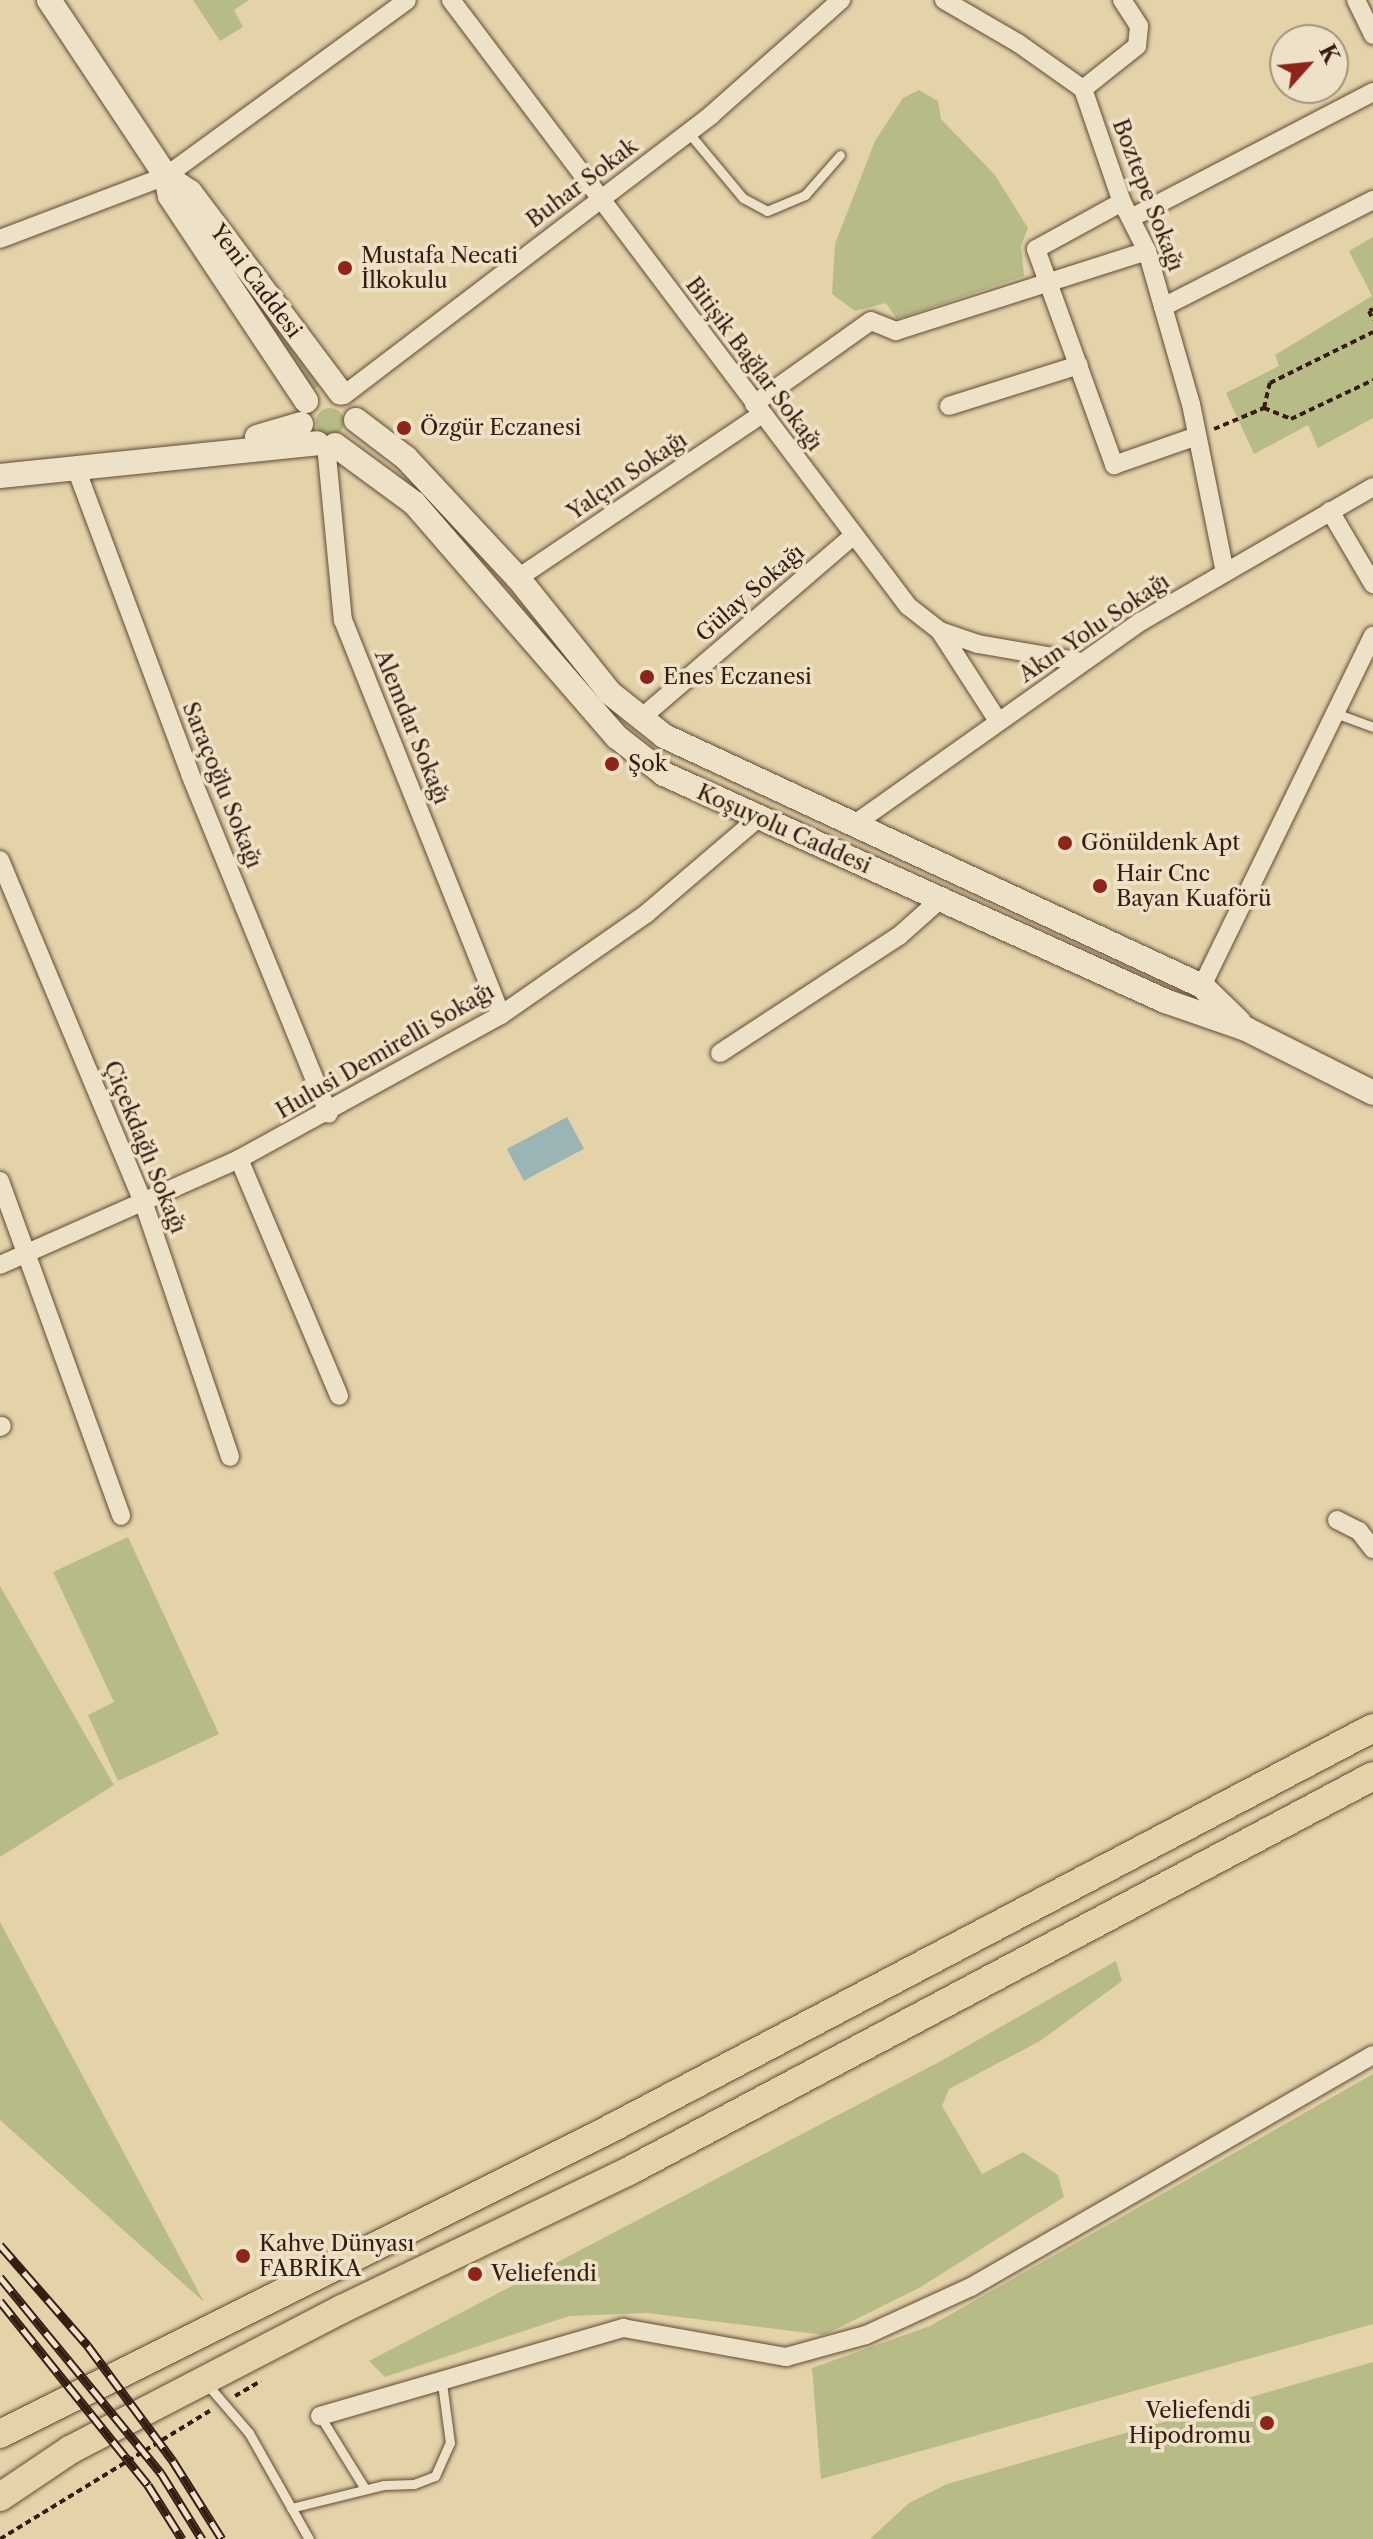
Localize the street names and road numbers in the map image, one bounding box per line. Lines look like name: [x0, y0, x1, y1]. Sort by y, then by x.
street label: Boztepe Sokağı: [1107, 115, 1189, 275]
street label: Buhar Sokak: [521, 133, 643, 233]
street label: Yeni Caddesi: [205, 219, 307, 343]
street label: Bitişik Bağlar Sokağı: [680, 272, 828, 456]
street label: Yalçın Sokağı: [562, 426, 692, 526]
street label: Gülay Sokağı: [690, 539, 810, 647]
street label: Akın Yolu Sokağı: [1013, 568, 1175, 688]
street label: Alemdar Sokağı: [369, 646, 455, 808]
street label: Saraçoğlu Sokağı: [177, 698, 267, 872]
street label: Koşuyolu Caddesi: [693, 779, 875, 879]
street label: Hulusi Demirelli Sokağı: [271, 978, 499, 1124]
street label: Çiçekdağlı Sokağı: [98, 1057, 192, 1237]

